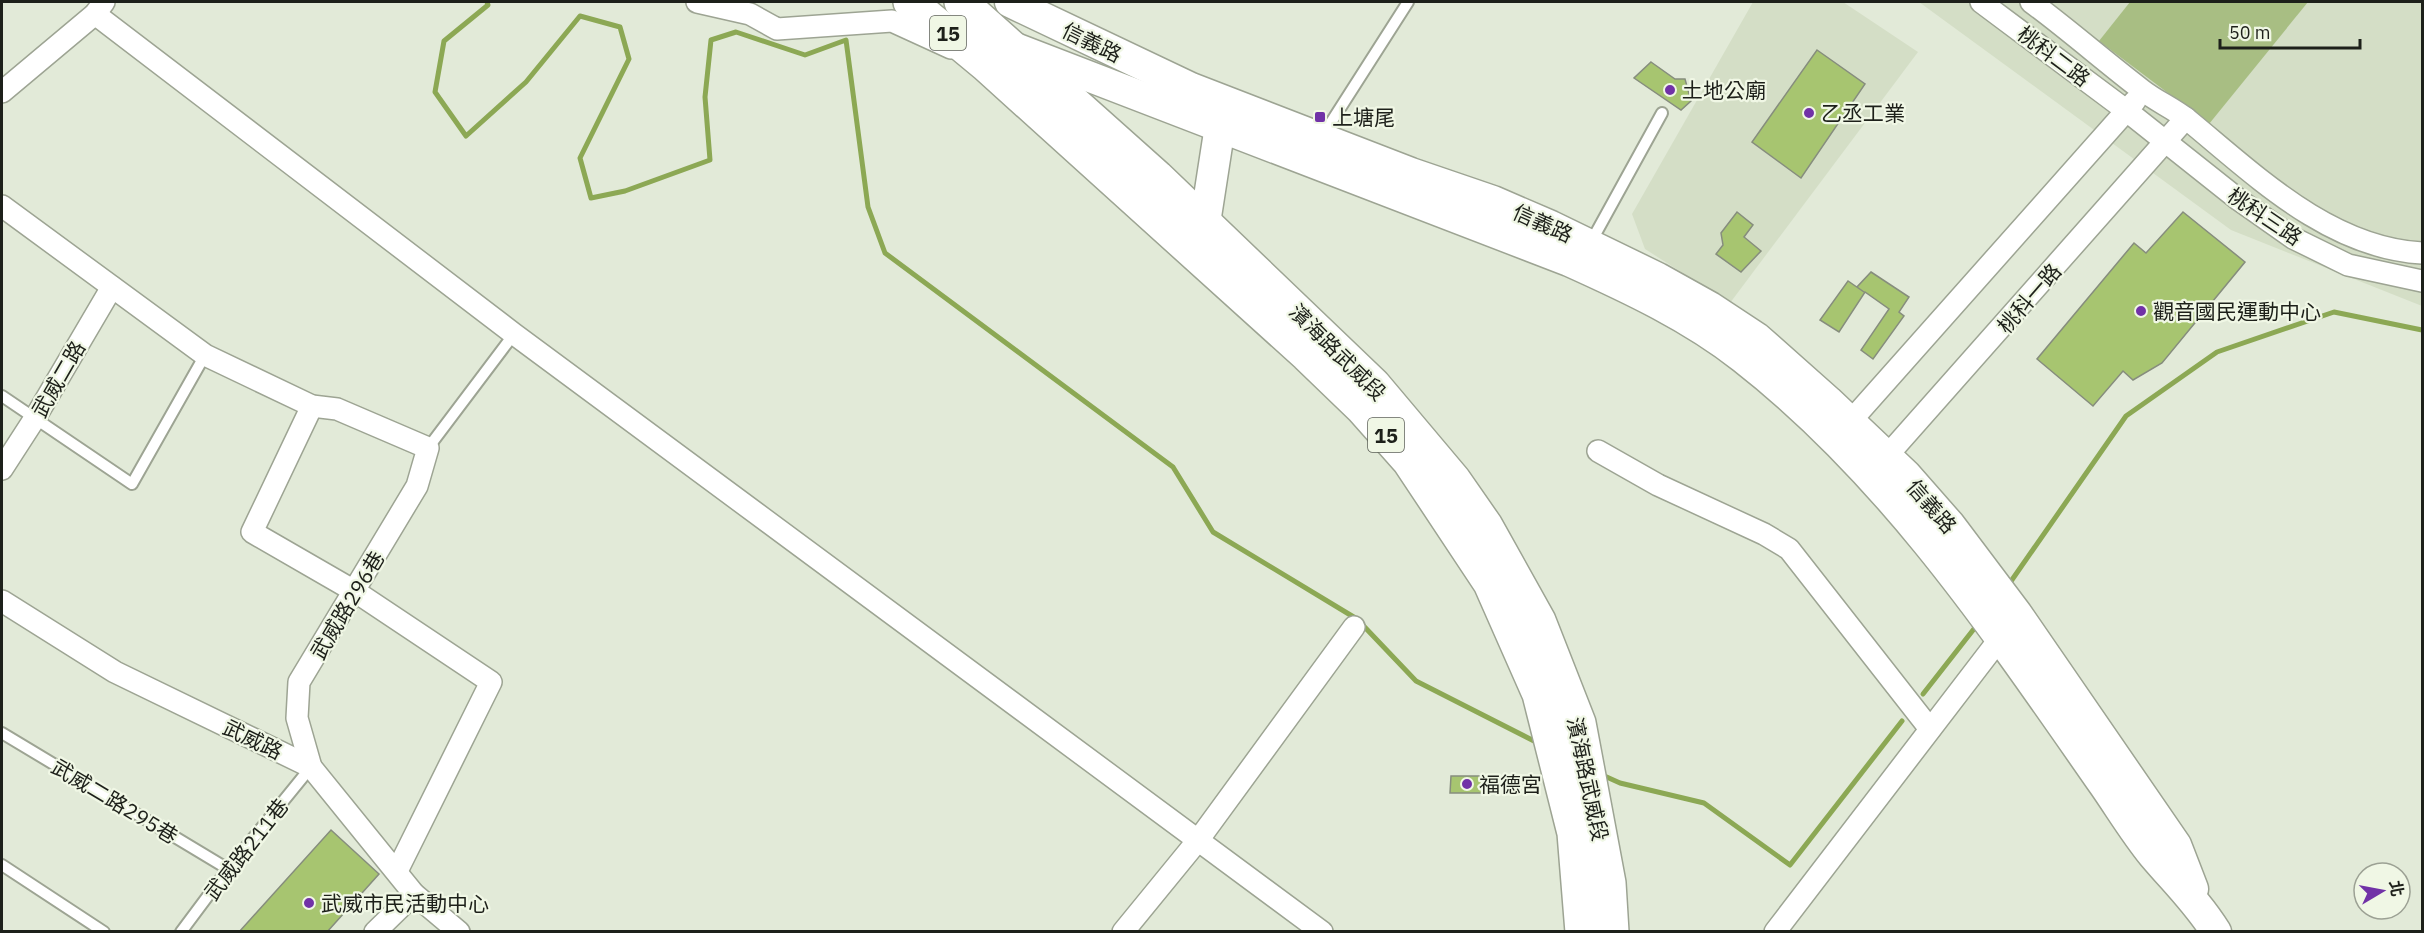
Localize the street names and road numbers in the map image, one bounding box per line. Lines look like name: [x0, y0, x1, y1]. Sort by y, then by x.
road number: 15: [930, 16, 966, 50]
street label: 信義路: [1058, 16, 1126, 68]
street label: 桃科二路: [2012, 20, 2096, 92]
street label: 桃科三路: [2222, 181, 2308, 251]
street label: 信義路: [1509, 197, 1577, 249]
street label: 桃科一路: [1991, 257, 2067, 339]
street label: 濱海路武威段: [1284, 298, 1392, 406]
street label: 武威二路: [25, 336, 91, 422]
road number: 15: [1368, 418, 1404, 452]
street label: 信義路: [1901, 473, 1963, 539]
street label: 武威路296巷: [304, 546, 390, 664]
street label: 武威路: [219, 713, 287, 765]
street label: 濱海路武威段: [1561, 714, 1615, 844]
street label: 武威二路295巷: [47, 752, 183, 850]
street label: 武威路211巷: [197, 792, 295, 906]

